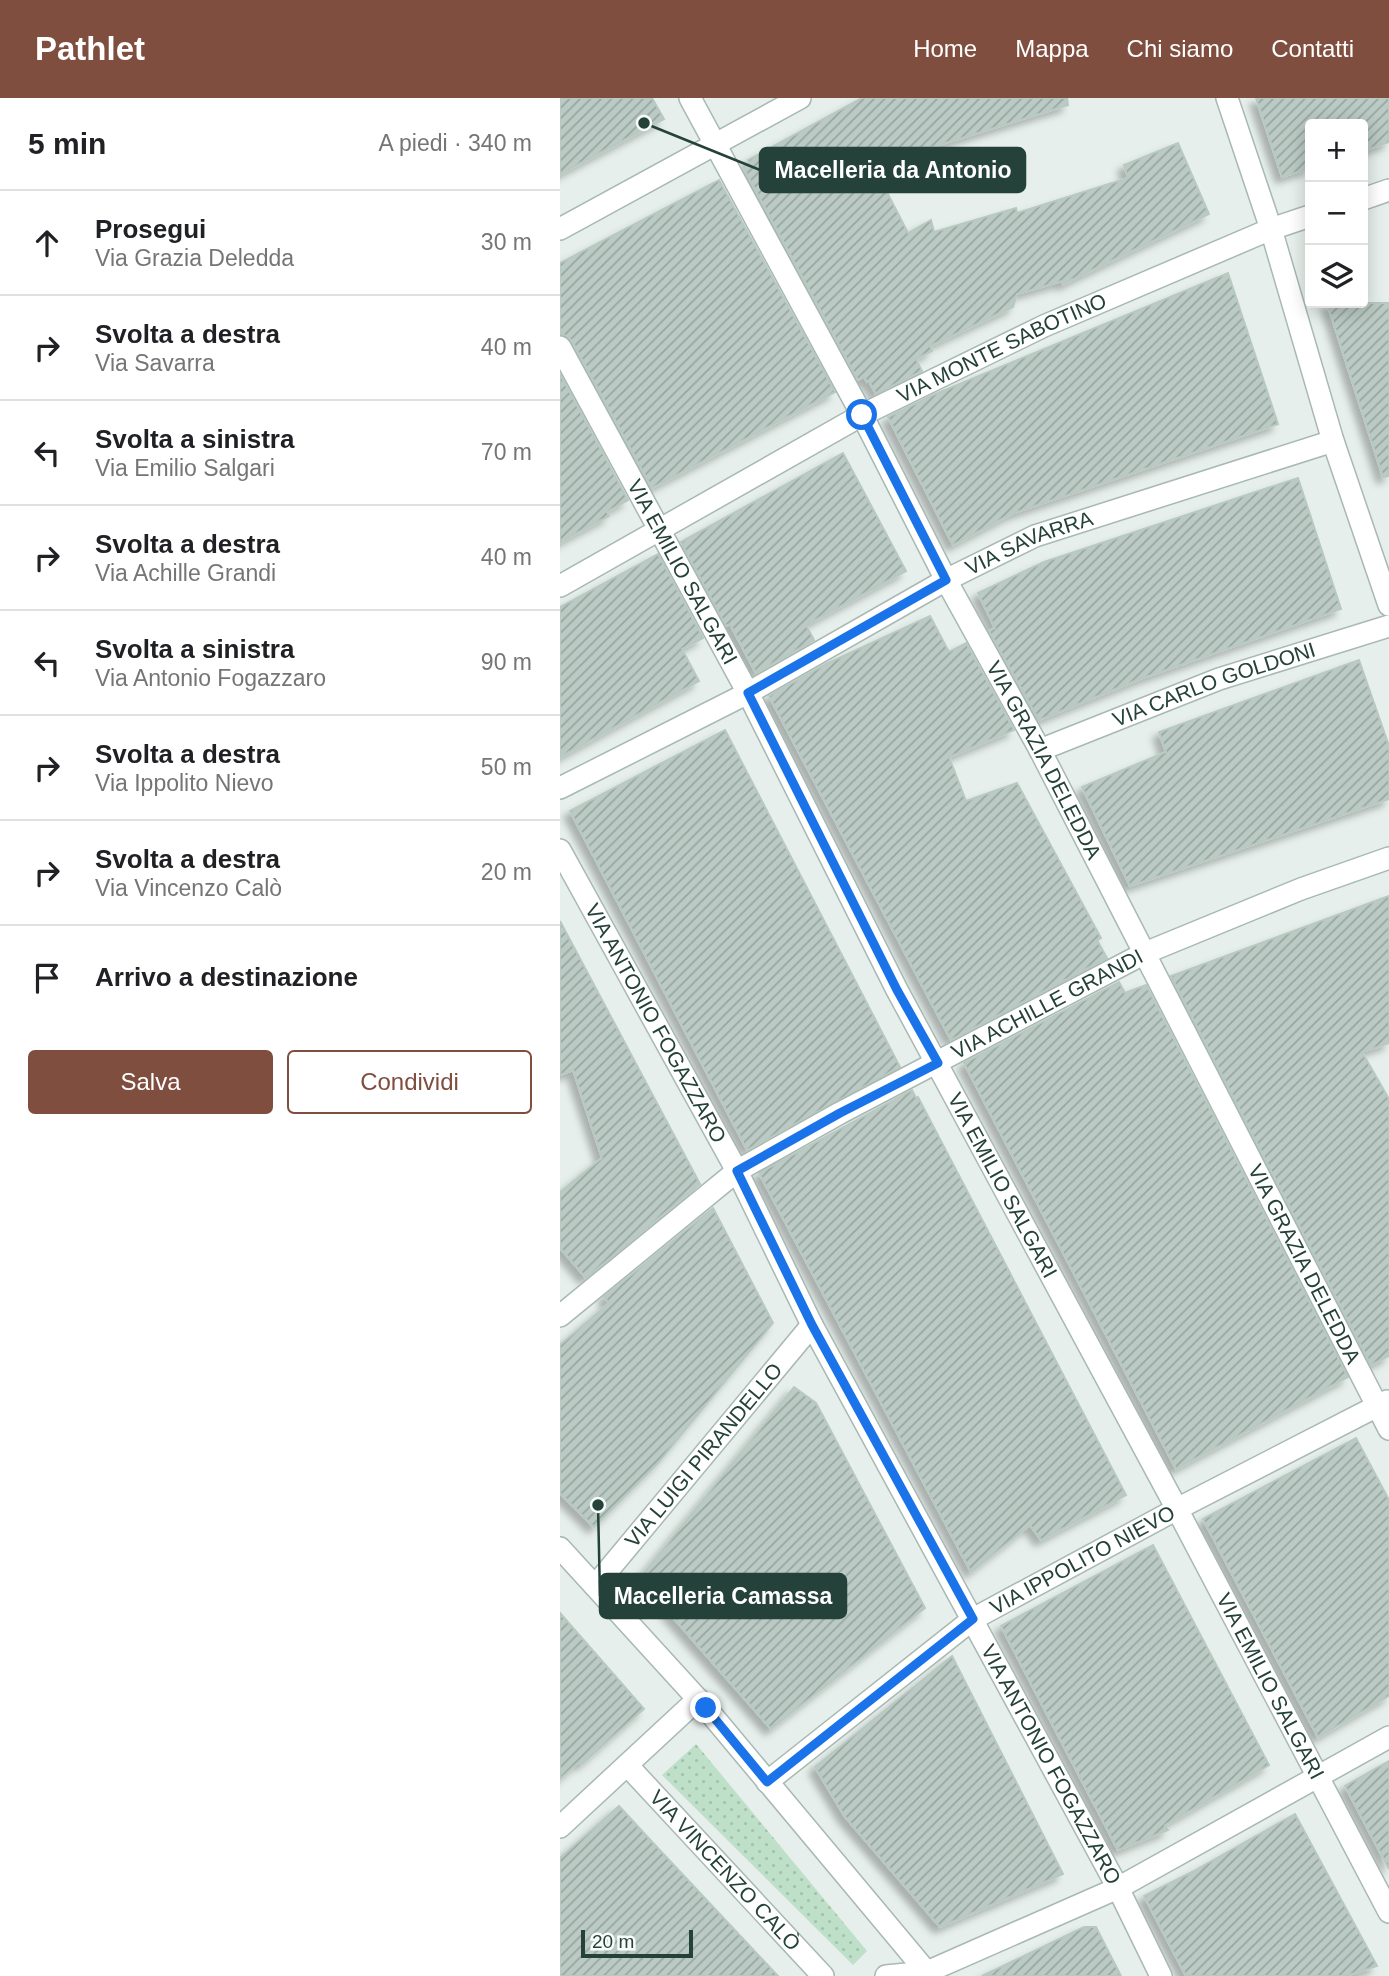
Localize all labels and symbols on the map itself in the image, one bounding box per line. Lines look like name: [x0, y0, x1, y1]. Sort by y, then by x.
callout: Macelleria da Antonio: [760, 148, 1025, 192]
text: Macelleria da Antonio: [775, 157, 1011, 183]
street label: VIA MONTE SABOTINO: [893, 289, 1110, 407]
route start: [846, 399, 877, 430]
street label: VIA EMILIO SALGARI: [623, 475, 742, 668]
street label: VIA SAVARRA: [962, 506, 1096, 579]
street label: VIA CARLO GOLDONI: [1109, 638, 1318, 731]
street label: VIA GRAZIA DELEDDA: [982, 657, 1106, 863]
street label: VIA ANTONIO FOGAZZARO: [581, 900, 731, 1147]
street label: VIA ACHILLE GRANDI: [948, 944, 1146, 1063]
street label: VIA EMILIO SALGARI: [944, 1089, 1062, 1282]
street label: VIA GRAZIA DELEDDA: [1244, 1160, 1365, 1367]
street label: VIA LUIGI PIRANDELLO: [620, 1358, 786, 1552]
street label: VIA IPPOLITO NIEVO: [986, 1500, 1178, 1619]
callout: Macelleria Camassa: [600, 1574, 846, 1618]
text: Macelleria Camassa: [614, 1583, 833, 1609]
street label: VIA EMILIO SALGARI: [1212, 1589, 1329, 1783]
street label: VIA ANTONIO FOGAZZARO: [977, 1640, 1126, 1888]
route end: [690, 1692, 721, 1723]
street label: VIA VINCENZO CALÒ: [645, 1785, 805, 1955]
scale bar: [581, 1927, 693, 1959]

